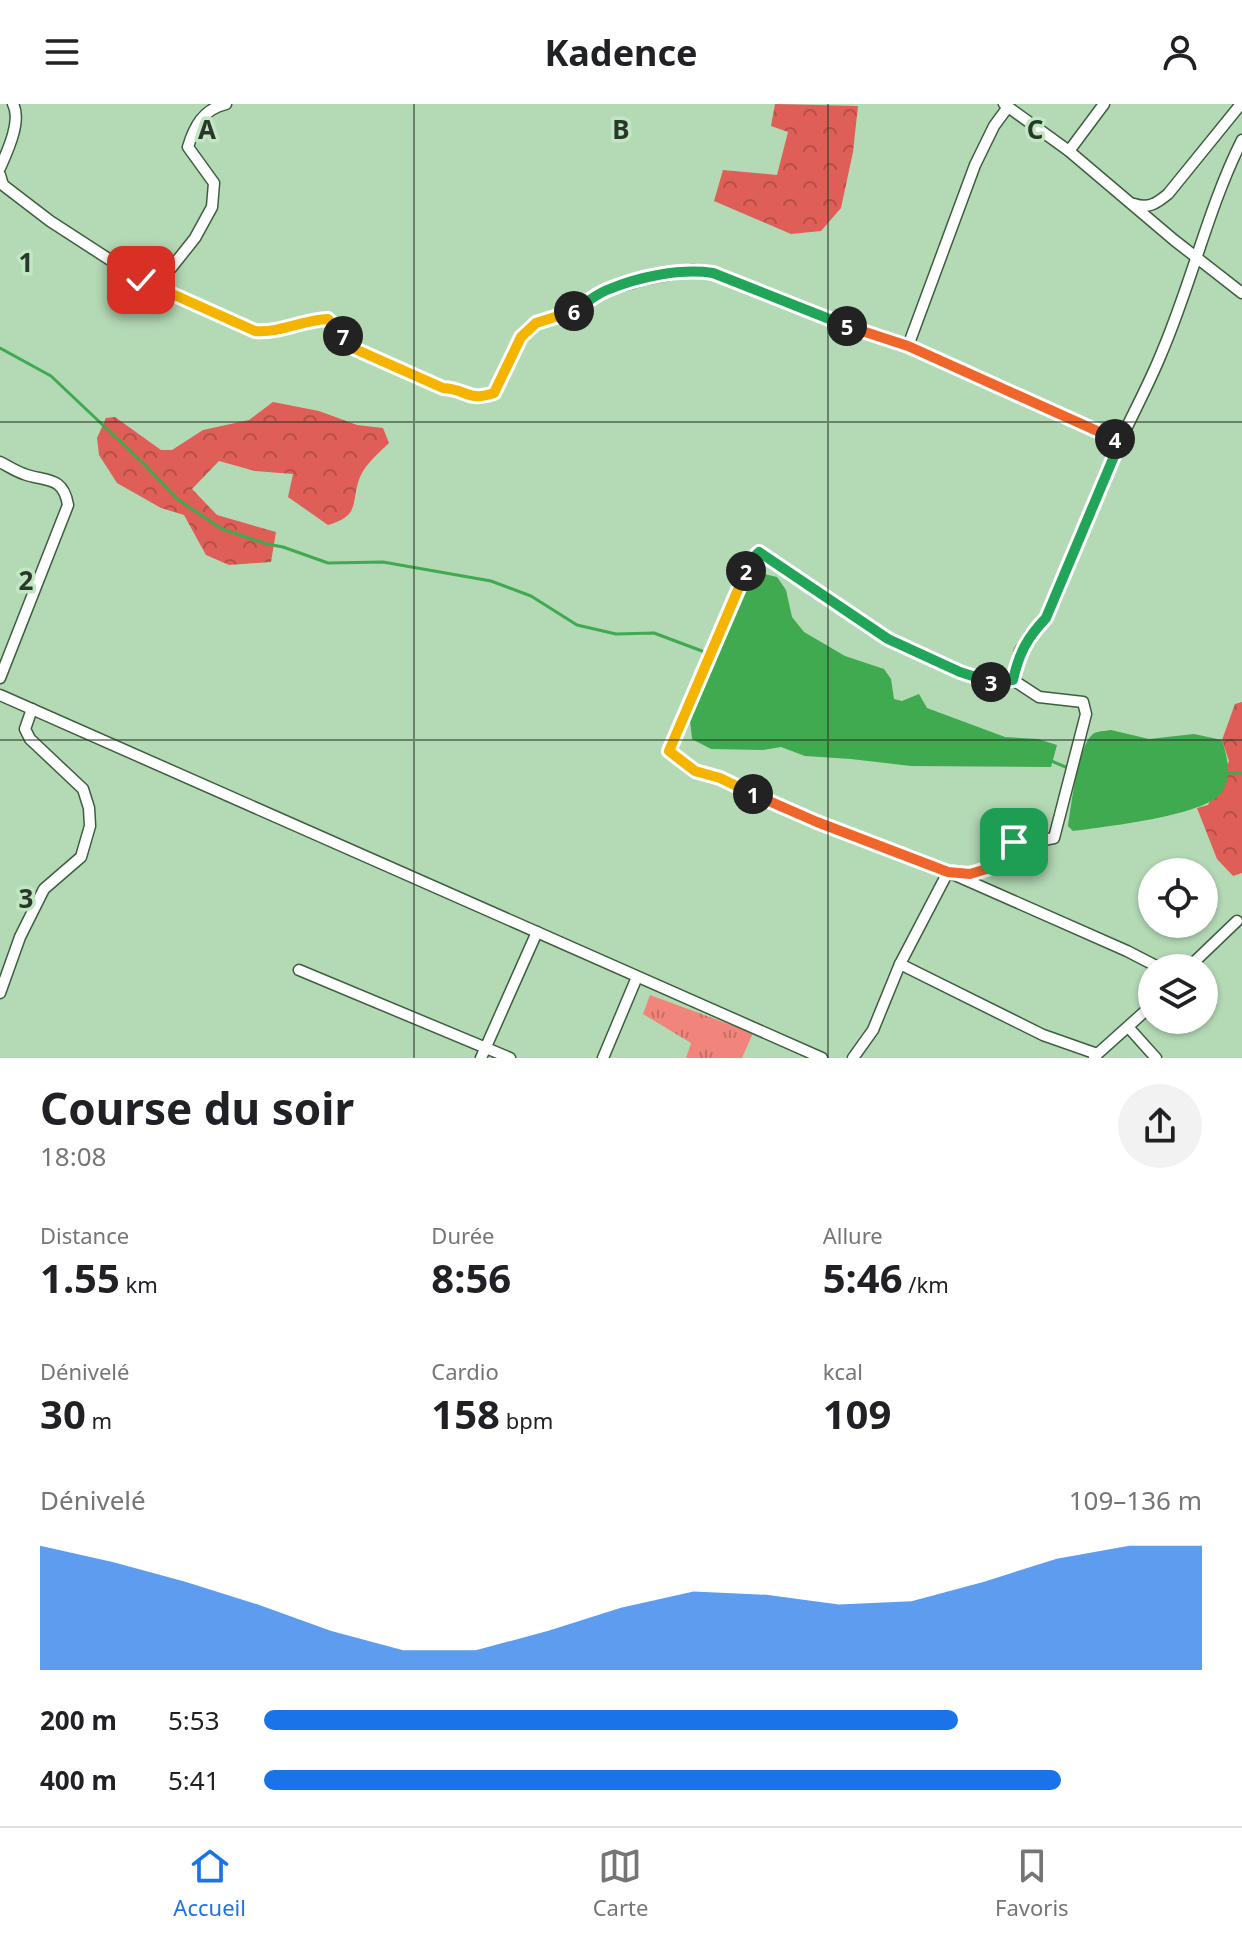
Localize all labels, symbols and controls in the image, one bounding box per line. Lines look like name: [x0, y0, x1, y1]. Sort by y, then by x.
text: Kadence: [544, 28, 698, 77]
icon: menu: [40, 30, 84, 74]
icon: person: [1158, 30, 1202, 74]
text: A: [198, 111, 216, 147]
text: B: [612, 111, 630, 147]
text: C: [1027, 111, 1043, 147]
text: 1: [19, 244, 33, 280]
pin: [107, 246, 175, 314]
icon: check: [119, 258, 163, 302]
pin: 6: [554, 291, 594, 331]
text: 6: [568, 296, 580, 326]
pin: 5: [827, 306, 867, 346]
text: 5: [841, 311, 853, 341]
pin: 7: [323, 316, 363, 356]
text: 7: [337, 321, 349, 351]
pin: 4: [1095, 419, 1135, 459]
text: 4: [1109, 424, 1121, 454]
pin: 2: [726, 551, 766, 591]
text: 2: [740, 556, 752, 586]
text: 2: [19, 562, 34, 598]
pin: 3: [971, 662, 1011, 702]
text: 3: [985, 667, 997, 697]
pin: 1: [733, 774, 773, 814]
text: 1: [747, 779, 759, 809]
pin: [980, 808, 1048, 876]
icon: arrive: [992, 820, 1036, 864]
map controls: [1138, 858, 1218, 1034]
button: locate: [1138, 858, 1218, 938]
text: 3: [19, 880, 33, 916]
button: layers: [1138, 954, 1218, 1034]
text: Course du soir: [40, 1078, 354, 1138]
button: share: [1118, 1084, 1202, 1168]
text: 18:08: [40, 1138, 106, 1174]
text: Distance: [40, 1220, 129, 1250]
text: Durée: [431, 1220, 494, 1250]
text: Allure: [823, 1220, 883, 1250]
text: 1.55: [40, 1250, 120, 1305]
text: 8:56: [431, 1250, 511, 1305]
text: 5:46: [823, 1250, 903, 1305]
text: km: [120, 1269, 158, 1299]
text: /km: [903, 1269, 949, 1299]
text: Dénivelé: [40, 1356, 129, 1386]
text: Cardio: [431, 1356, 499, 1386]
text: kcal: [823, 1356, 863, 1386]
text: 30: [40, 1386, 86, 1441]
text: 158: [431, 1386, 500, 1441]
text: 109: [823, 1386, 891, 1441]
text: m: [86, 1405, 112, 1435]
text: bpm: [500, 1405, 553, 1435]
text: Dénivelé: [40, 1482, 146, 1518]
text: 109–136 m: [1069, 1482, 1202, 1518]
text: 200 m: [40, 1702, 117, 1738]
text: 5:53: [168, 1702, 220, 1738]
text: 400 m: [40, 1762, 117, 1798]
text: 5:41: [168, 1762, 220, 1798]
tab: Accueil: [173, 1844, 246, 1922]
tab: Carte: [593, 1844, 648, 1922]
tab: Favoris: [995, 1844, 1069, 1922]

